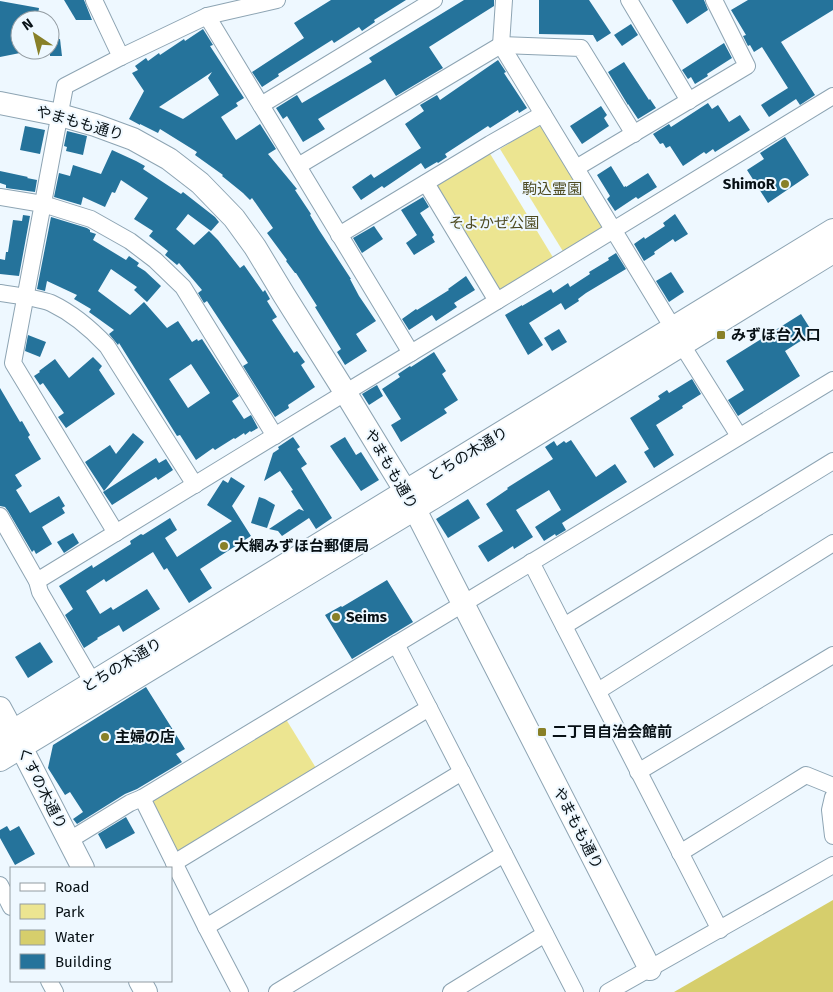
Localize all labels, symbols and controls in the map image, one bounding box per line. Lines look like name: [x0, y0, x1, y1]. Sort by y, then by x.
north arrow: [10, 10, 60, 60]
text: N: [19, 15, 37, 34]
street label: やまもも通り: [34, 102, 126, 144]
place label: ShimoR: [723, 175, 776, 193]
marker: ShimoR: [779, 178, 791, 190]
park label: 駒込霊園: [522, 180, 582, 198]
park label: そよかぜ公園: [449, 214, 539, 232]
place label: みずほ台入口: [731, 326, 821, 344]
marker: みずほ台入口: [715, 329, 727, 341]
street label: とちの木通り: [425, 423, 511, 485]
street label: やまもも通り: [361, 426, 421, 512]
place label: 大網みずほ台郵便局: [234, 537, 369, 555]
marker: 大網みずほ台郵便局: [218, 540, 230, 552]
place label: Seims: [346, 608, 387, 626]
marker: Seims: [330, 611, 342, 623]
street label: とちの木通り: [79, 634, 165, 696]
place label: 二丁目自治会館前: [552, 723, 672, 741]
marker: 二丁目自治会館前: [536, 726, 548, 738]
place label: 主婦の店: [115, 728, 175, 746]
marker: 主婦の店: [99, 731, 111, 743]
street label: くすの木通り: [14, 744, 70, 832]
street label: やまもも通り: [550, 784, 606, 872]
legend: [10, 867, 172, 982]
text: Road: [55, 878, 90, 896]
text: Park: [55, 903, 85, 921]
text: Water: [55, 928, 94, 946]
text: Building: [55, 953, 111, 971]

